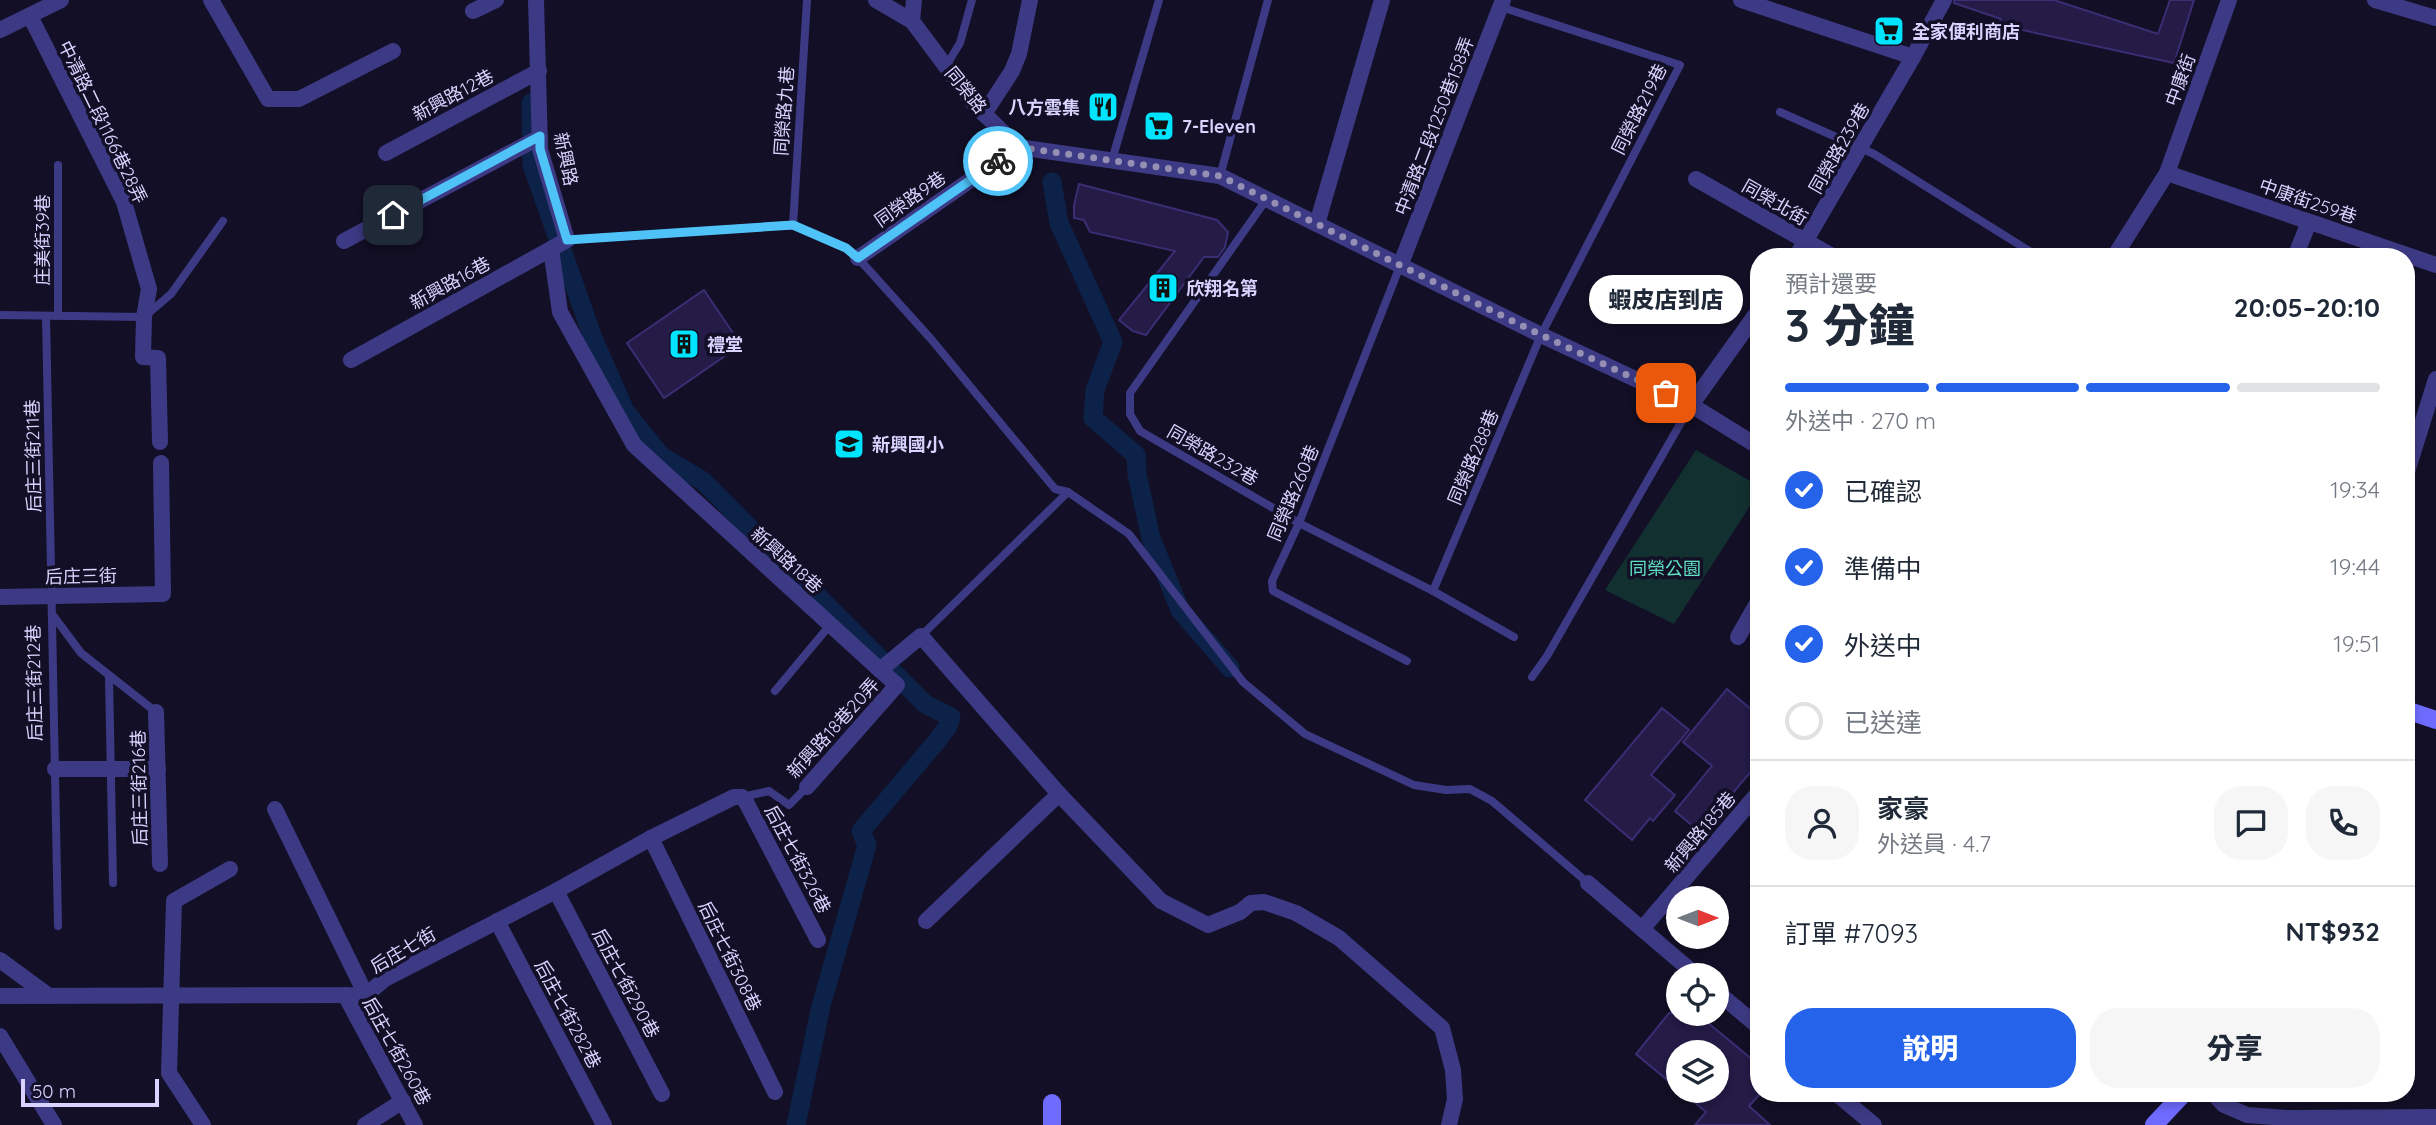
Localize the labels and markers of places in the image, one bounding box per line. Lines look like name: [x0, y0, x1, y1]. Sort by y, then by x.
supermarket icon: 全家便利商店: [1872, 14, 1906, 48]
place label: 全家便利商店: [1912, 20, 2020, 43]
restaurant icon: 八方雲集: [1086, 90, 1120, 124]
place label: 八方雲集: [1008, 96, 1080, 119]
supermarket icon: 7-Eleven: [1142, 109, 1176, 143]
place label: 7-Eleven: [1182, 115, 1256, 138]
pin: [363, 185, 423, 245]
building icon: 欣翔名第: [1146, 271, 1180, 305]
callout: 蝦皮店到店: [1589, 274, 1743, 323]
place label: 欣翔名第: [1186, 277, 1258, 300]
building icon: 禮堂: [667, 327, 701, 361]
place label: 禮堂: [707, 333, 743, 356]
pin: [1636, 363, 1696, 423]
school or university icon: 新興國小: [832, 427, 866, 461]
place label: 新興國小: [872, 433, 944, 456]

